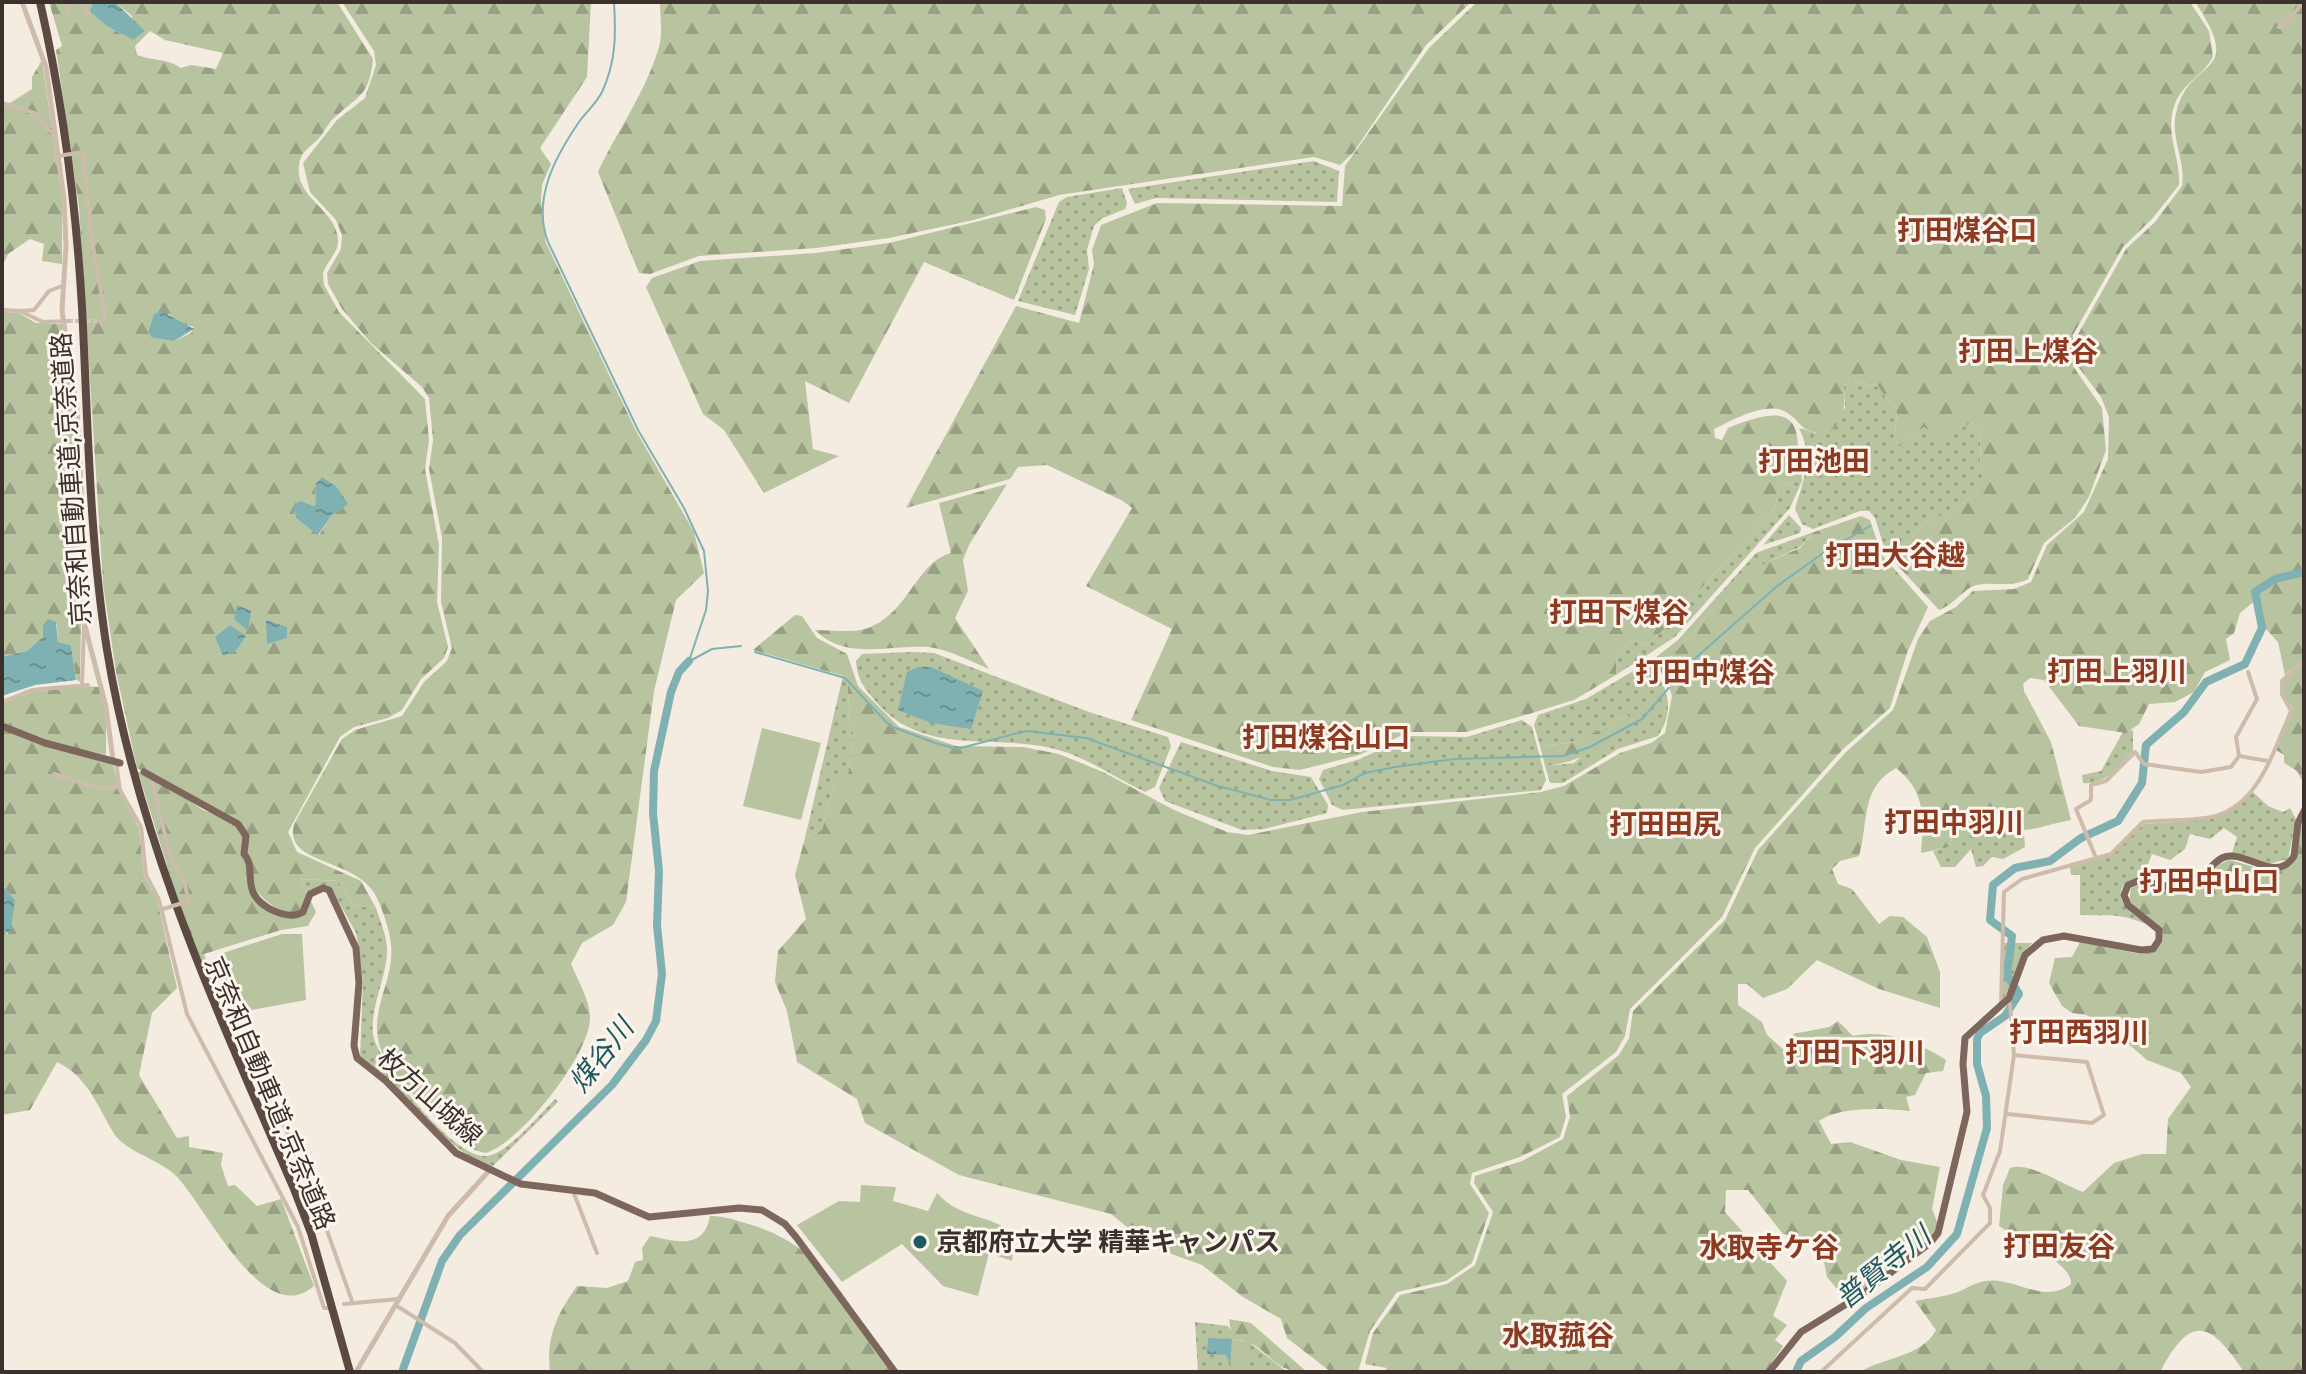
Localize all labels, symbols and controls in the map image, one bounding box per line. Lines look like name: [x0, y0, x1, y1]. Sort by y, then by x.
district label: 打田煤谷口: [1897, 213, 2037, 247]
street label: 京奈和自動車道;京奈道路: [45, 331, 96, 627]
district label: 打田上煤谷: [1958, 334, 2098, 368]
district label: 打田池田: [1758, 444, 1870, 478]
district label: 打田大谷越: [1825, 538, 1965, 572]
district label: 打田下煤谷: [1549, 595, 1689, 629]
district label: 打田上羽川: [2047, 654, 2187, 688]
district label: 打田中煤谷: [1635, 655, 1775, 689]
district label: 打田煤谷山口: [1242, 720, 1410, 754]
district label: 打田中羽川: [1884, 805, 2024, 839]
district label: 打田田尻: [1609, 807, 1721, 841]
district label: 打田中山口: [2139, 864, 2279, 898]
street label: 京奈和自動車道;京奈道路: [199, 951, 342, 1234]
water label: 煤谷川: [562, 1009, 642, 1099]
district label: 打田西羽川: [2009, 1015, 2149, 1049]
district label: 打田下羽川: [1785, 1035, 1925, 1069]
street label: 枚方山城線: [372, 1042, 489, 1152]
water label: 普賢寺川: [1829, 1217, 1940, 1315]
place label: 京都府立大学 精華キャンパス: [936, 1226, 1280, 1257]
district label: 打田友谷: [2003, 1229, 2115, 1263]
district label: 水取寺ケ谷: [1699, 1230, 1839, 1264]
marker: 京都府立大学 精華キャンパス: [911, 1233, 929, 1251]
district label: 水取菰谷: [1502, 1318, 1614, 1352]

